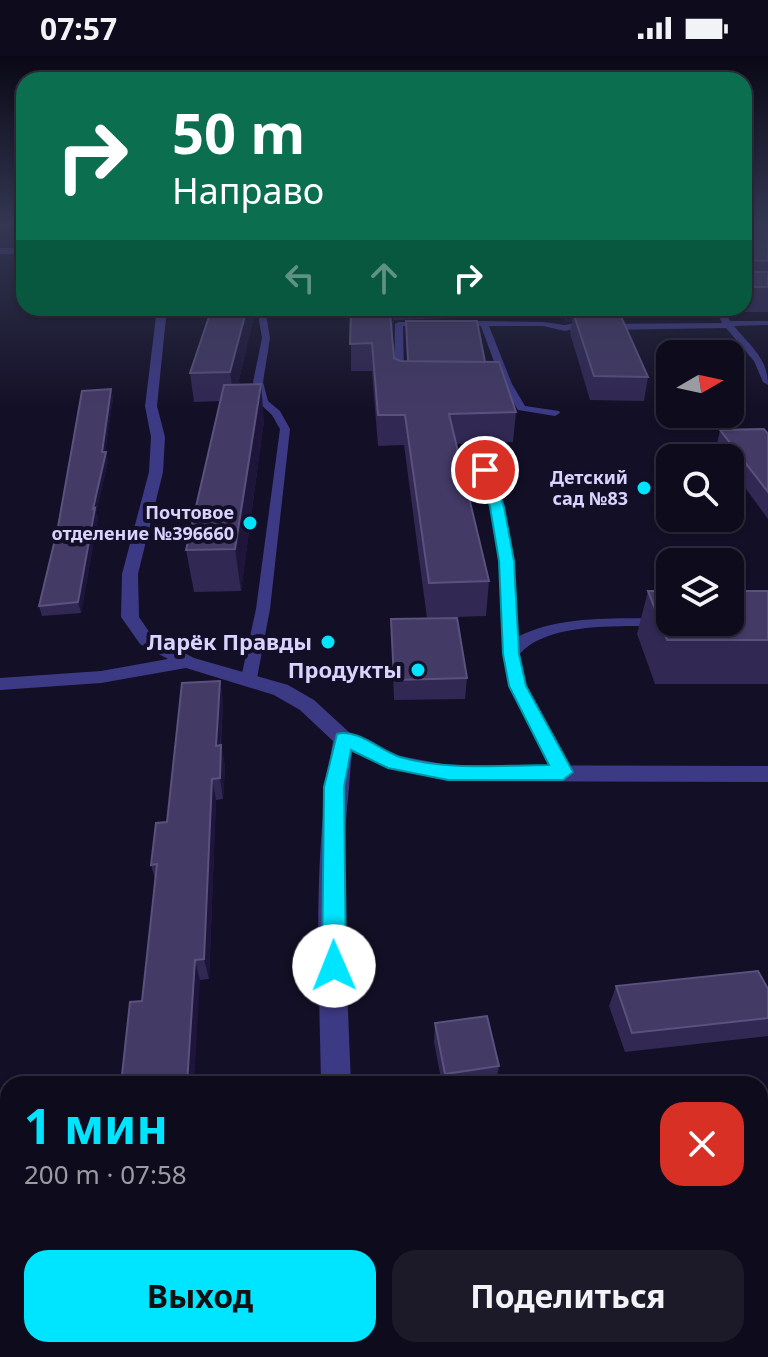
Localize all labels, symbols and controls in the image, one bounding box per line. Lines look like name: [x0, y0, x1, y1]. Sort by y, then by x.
text: 07:57: [40, 8, 117, 49]
text: 50 m: [172, 94, 305, 170]
icon: right: [40, 104, 144, 208]
text: Направо: [172, 166, 324, 215]
icon: left: [278, 256, 322, 300]
icon: ahead: [362, 256, 406, 300]
icon: right: [446, 256, 490, 300]
north arrow: [656, 340, 744, 428]
map controls: [656, 340, 744, 636]
pin: [451, 436, 519, 504]
button: search: [656, 444, 744, 532]
icon: arrive: [463, 448, 507, 492]
place label: Детский сад №83: [550, 465, 628, 510]
marker: Детский сад №83: [635, 479, 653, 497]
place label: Почтовое отделение №396660: [52, 500, 234, 545]
marker: Почтовое отделение №396660: [241, 514, 259, 532]
button: layers: [656, 548, 744, 636]
place label: Ларёк Правды: [147, 626, 312, 656]
marker: Ларёк Правды: [319, 633, 337, 651]
place label: Продукты: [288, 654, 402, 684]
marker: Продукты: [409, 661, 427, 679]
position arrow: [292, 924, 376, 1008]
text: 1 мин: [24, 1093, 168, 1158]
button: close: [660, 1102, 744, 1186]
text: 200 m · 07:58: [24, 1156, 187, 1192]
button: Выход: [24, 1250, 376, 1342]
button: Поделиться: [392, 1250, 744, 1342]

